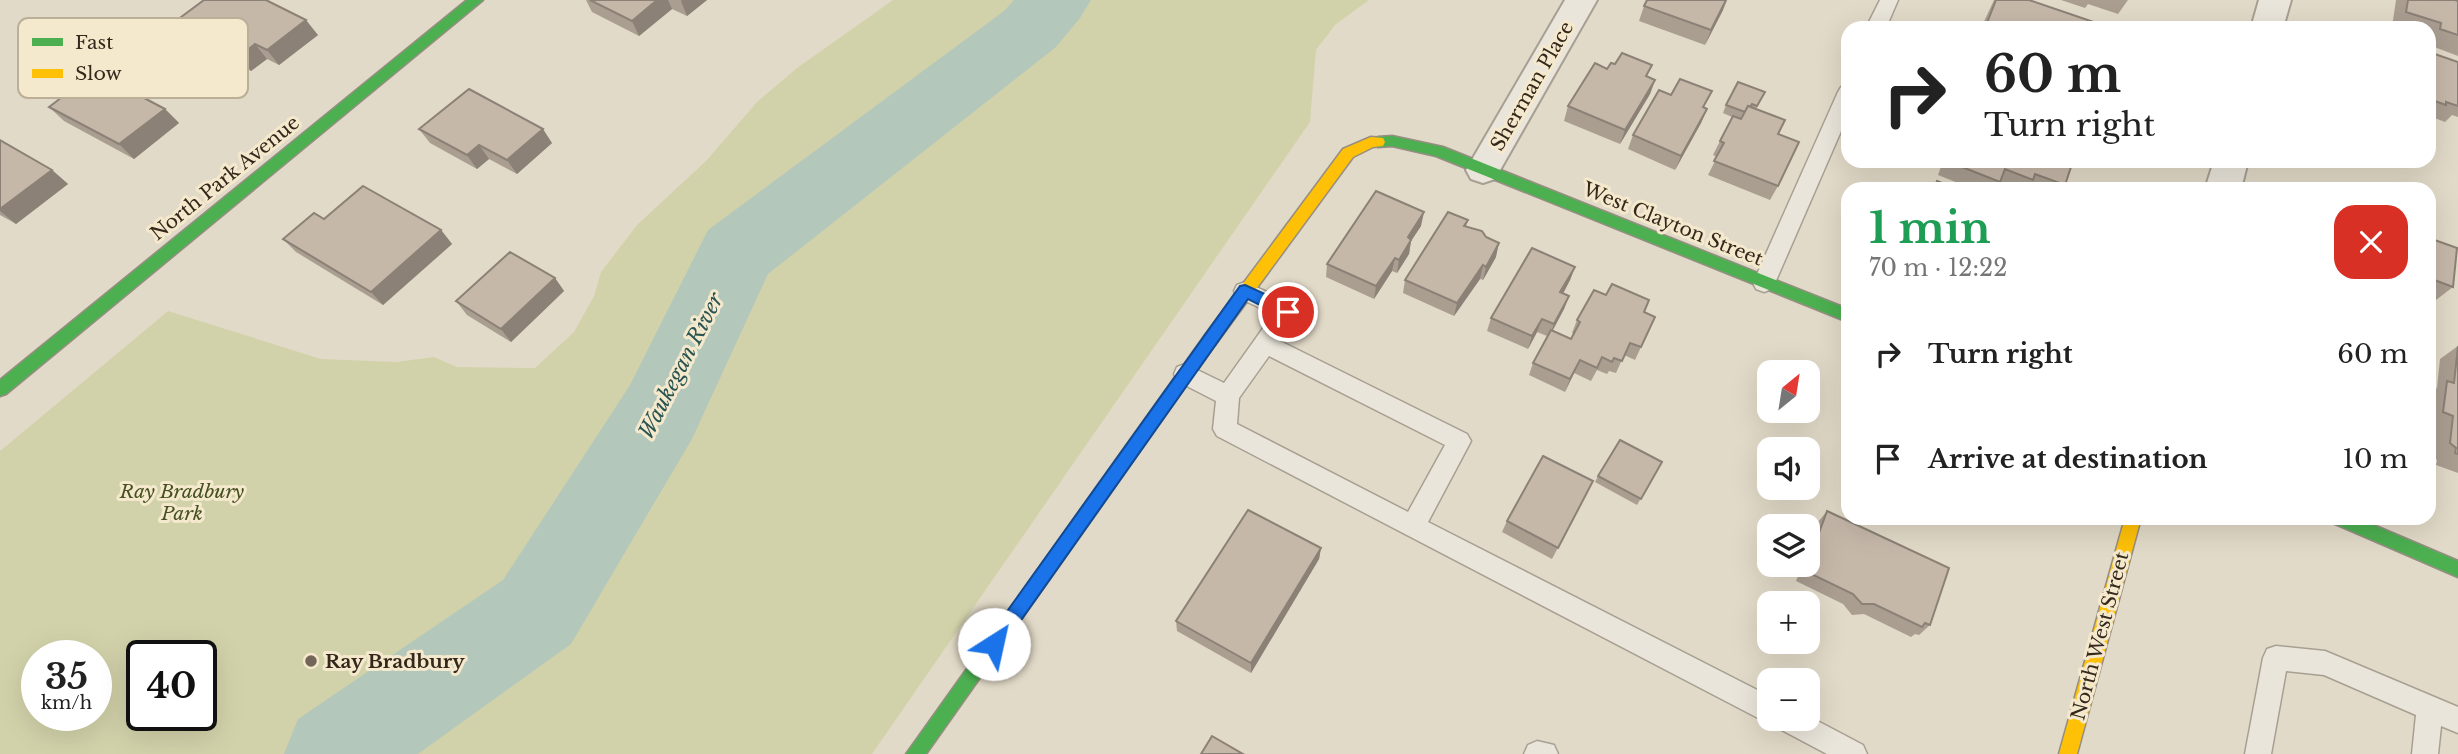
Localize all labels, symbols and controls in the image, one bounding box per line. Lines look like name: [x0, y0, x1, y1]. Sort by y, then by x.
street label: Sherman Place: [1486, 17, 1578, 155]
legend: [18, 18, 248, 98]
text: Fast: [75, 31, 114, 54]
text: 60 m: [1984, 44, 2121, 105]
icon: right: [1869, 49, 1960, 140]
text: Slow: [75, 62, 122, 85]
text: Turn right: [1984, 105, 2155, 145]
street label: North Park Avenue: [146, 111, 304, 245]
street label: West Clayton Street: [1579, 177, 1767, 271]
text: 1 min: [1869, 202, 1991, 254]
button: close: [2334, 205, 2408, 279]
text: 70 m · 12:22: [1869, 254, 2007, 282]
pin: [1258, 282, 1318, 342]
water label: Waukegan River: [633, 287, 730, 443]
icon: arrive: [1269, 293, 1307, 331]
icon: right: [1869, 335, 1907, 373]
text: Turn right: [1928, 338, 2073, 370]
text: 60 m: [2337, 338, 2408, 370]
north arrow: [1757, 360, 1820, 424]
map controls: [1757, 360, 1820, 731]
button: sound: [1757, 437, 1820, 500]
icon: arrive: [1869, 440, 1907, 478]
text: Arrive at destination: [1928, 443, 2208, 475]
text: 10 m: [2342, 443, 2408, 475]
park label: Ray Bradbury Park: [119, 480, 244, 525]
button: layers: [1757, 514, 1820, 577]
street label: North West Street: [2066, 549, 2134, 723]
button: +: [1757, 591, 1820, 654]
position arrow: [957, 607, 1031, 681]
speed limit sign: 40: [126, 640, 217, 731]
place label: Ray Bradbury: [325, 650, 465, 673]
marker: Ray Bradbury: [303, 653, 319, 669]
text: 35: [45, 655, 88, 698]
button: −: [1757, 668, 1820, 731]
text: km/h: [41, 692, 92, 714]

